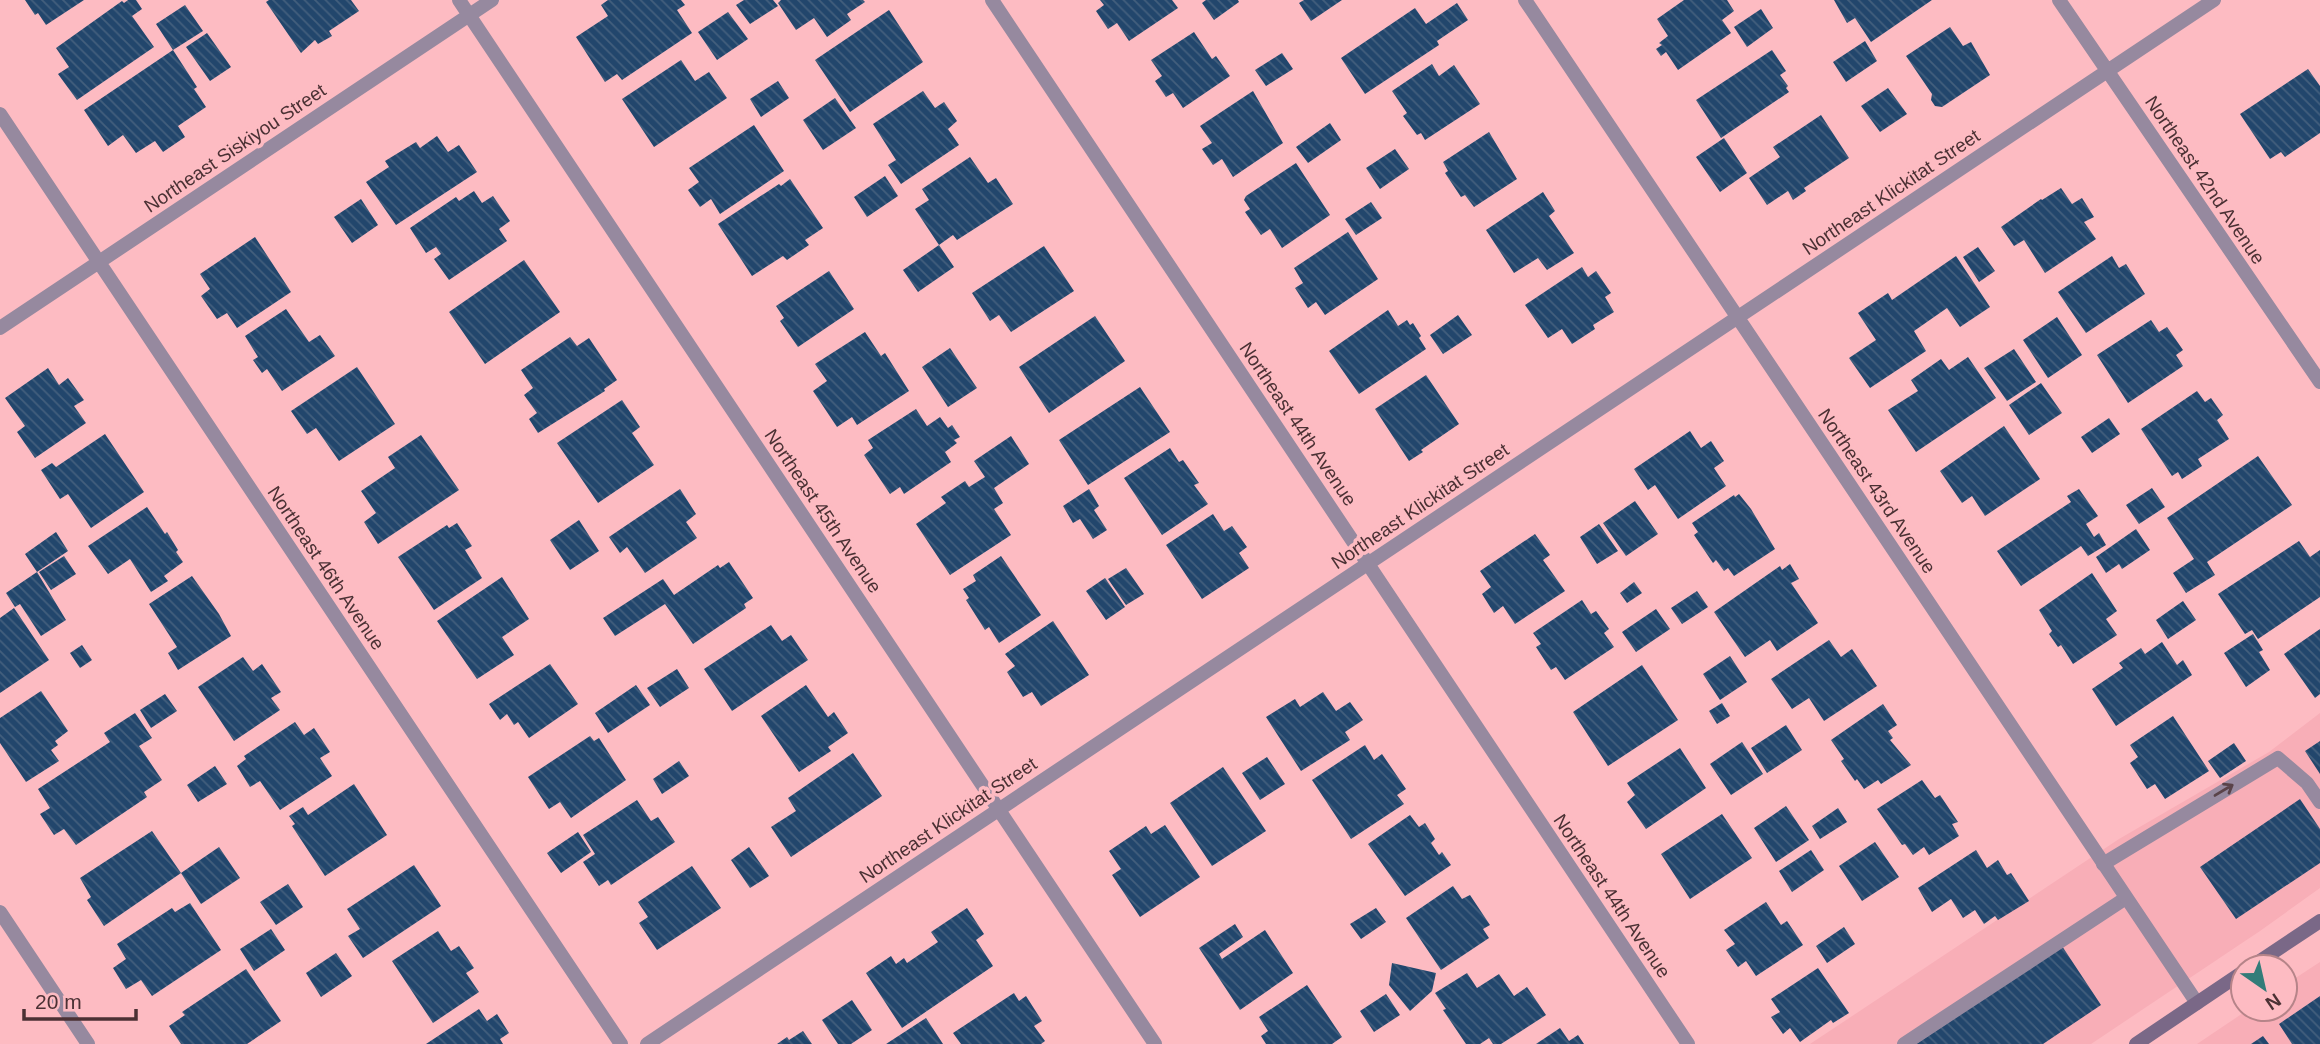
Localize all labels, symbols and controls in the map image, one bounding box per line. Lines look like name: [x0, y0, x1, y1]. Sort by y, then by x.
street label: Northeast Siskiyou Street: [140, 79, 330, 217]
street label: Northeast 42nd Avenue: [2141, 92, 2269, 268]
street label: Northeast Klickitat Street: [1798, 124, 1984, 259]
street label: Northeast 44th Avenue: [1235, 338, 1361, 510]
street label: Northeast 43rd Avenue: [1814, 405, 1940, 577]
street label: Northeast 45th Avenue: [760, 425, 886, 597]
street label: Northeast Klickitat Street: [1327, 438, 1513, 573]
street label: Northeast 46th Avenue: [263, 482, 389, 654]
street label: Northeast Klickitat Street: [855, 752, 1041, 887]
one-way arrow: [2214, 783, 2234, 797]
street label: Northeast 44th Avenue: [1549, 810, 1675, 982]
north arrow: [2229, 953, 2299, 1023]
scale bar: [24, 978, 136, 1022]
text: N: [2262, 989, 2285, 1014]
text: 20 m: [35, 990, 82, 1013]

